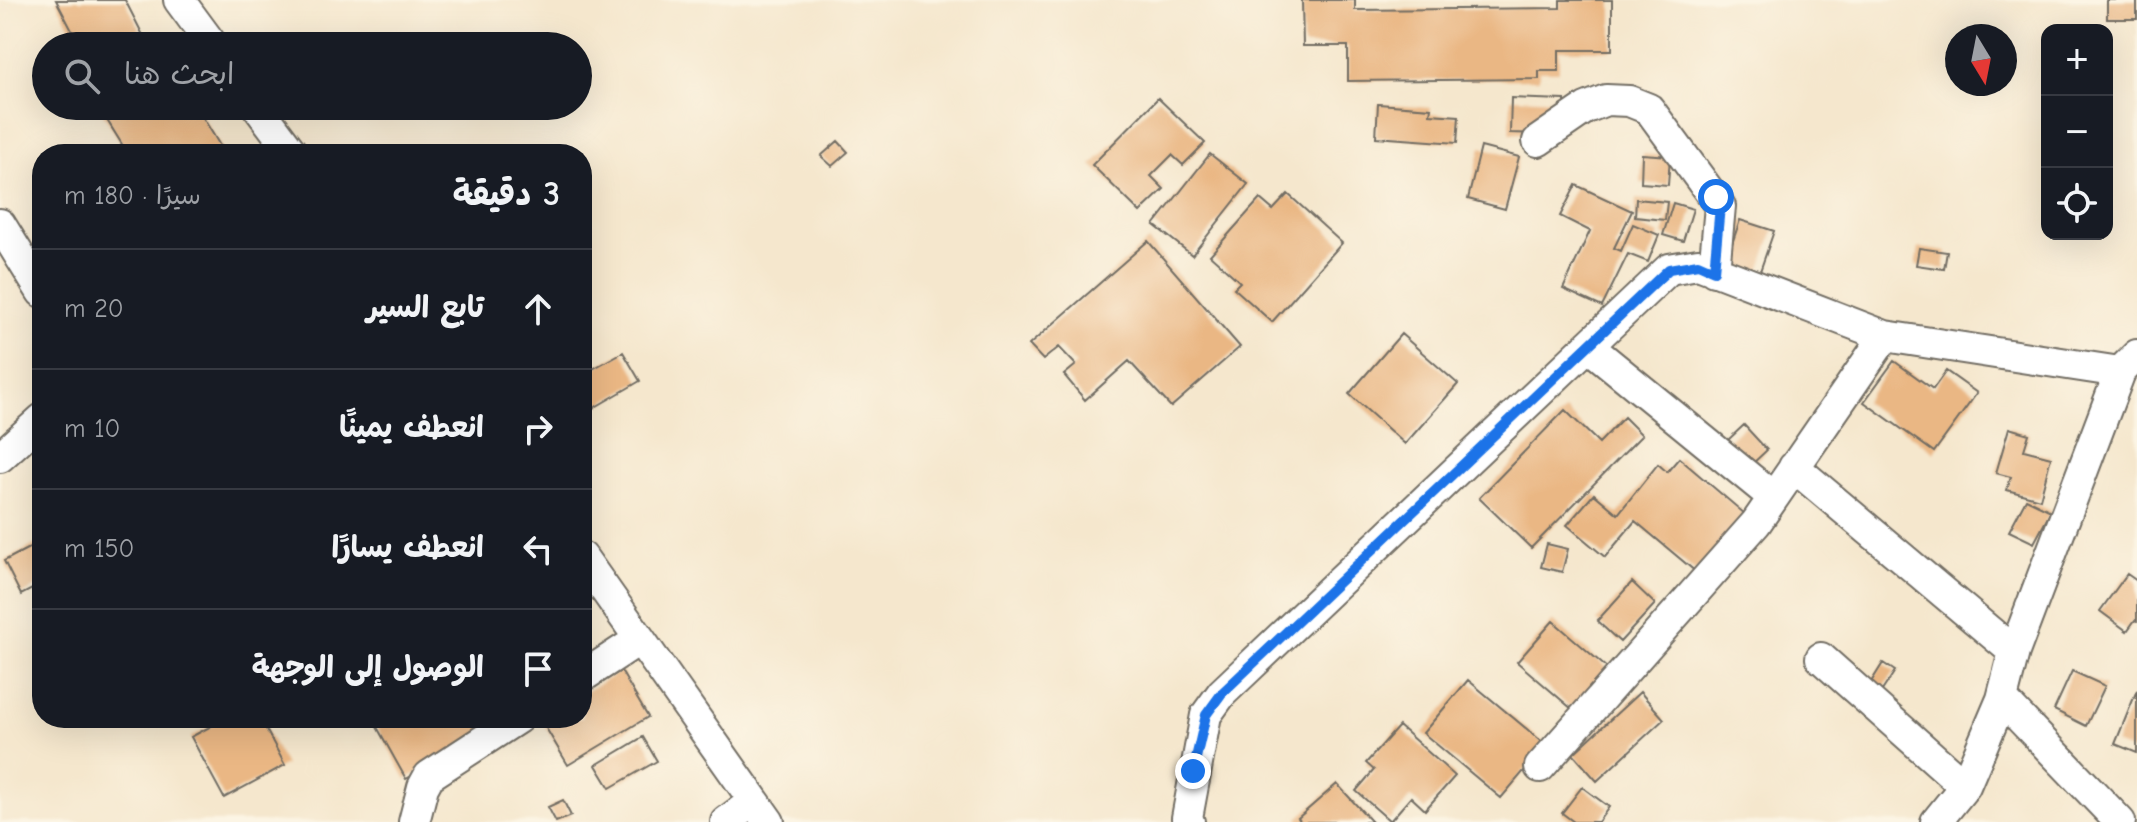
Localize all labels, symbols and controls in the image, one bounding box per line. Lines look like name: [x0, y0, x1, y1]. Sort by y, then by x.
north arrow: [1945, 24, 2017, 96]
map controls: [2041, 24, 2113, 240]
button: +: [2041, 24, 2113, 96]
search box: [32, 32, 592, 120]
icon: search: [60, 54, 104, 98]
text: ابحث هنا: [124, 57, 234, 92]
button: −: [2041, 96, 2113, 168]
button: locate: [2041, 168, 2113, 240]
text: 3 دقيقة: [453, 174, 560, 214]
route start: [1698, 179, 1734, 215]
text: سيرًا · 180 m: [64, 181, 201, 211]
icon: ahead: [516, 287, 560, 331]
text: تابع السير: [366, 290, 484, 325]
text: 20 m: [64, 294, 124, 324]
icon: right: [516, 407, 560, 451]
text: انعطف يمينًا: [339, 410, 484, 445]
text: 10 m: [64, 414, 120, 444]
icon: left: [516, 527, 560, 571]
text: انعطف يسارًا: [332, 530, 484, 565]
text: 150 m: [64, 534, 134, 564]
icon: arrive: [516, 647, 560, 691]
text: الوصول إلى الوجهة: [252, 650, 484, 685]
route end: [1175, 753, 1211, 789]

